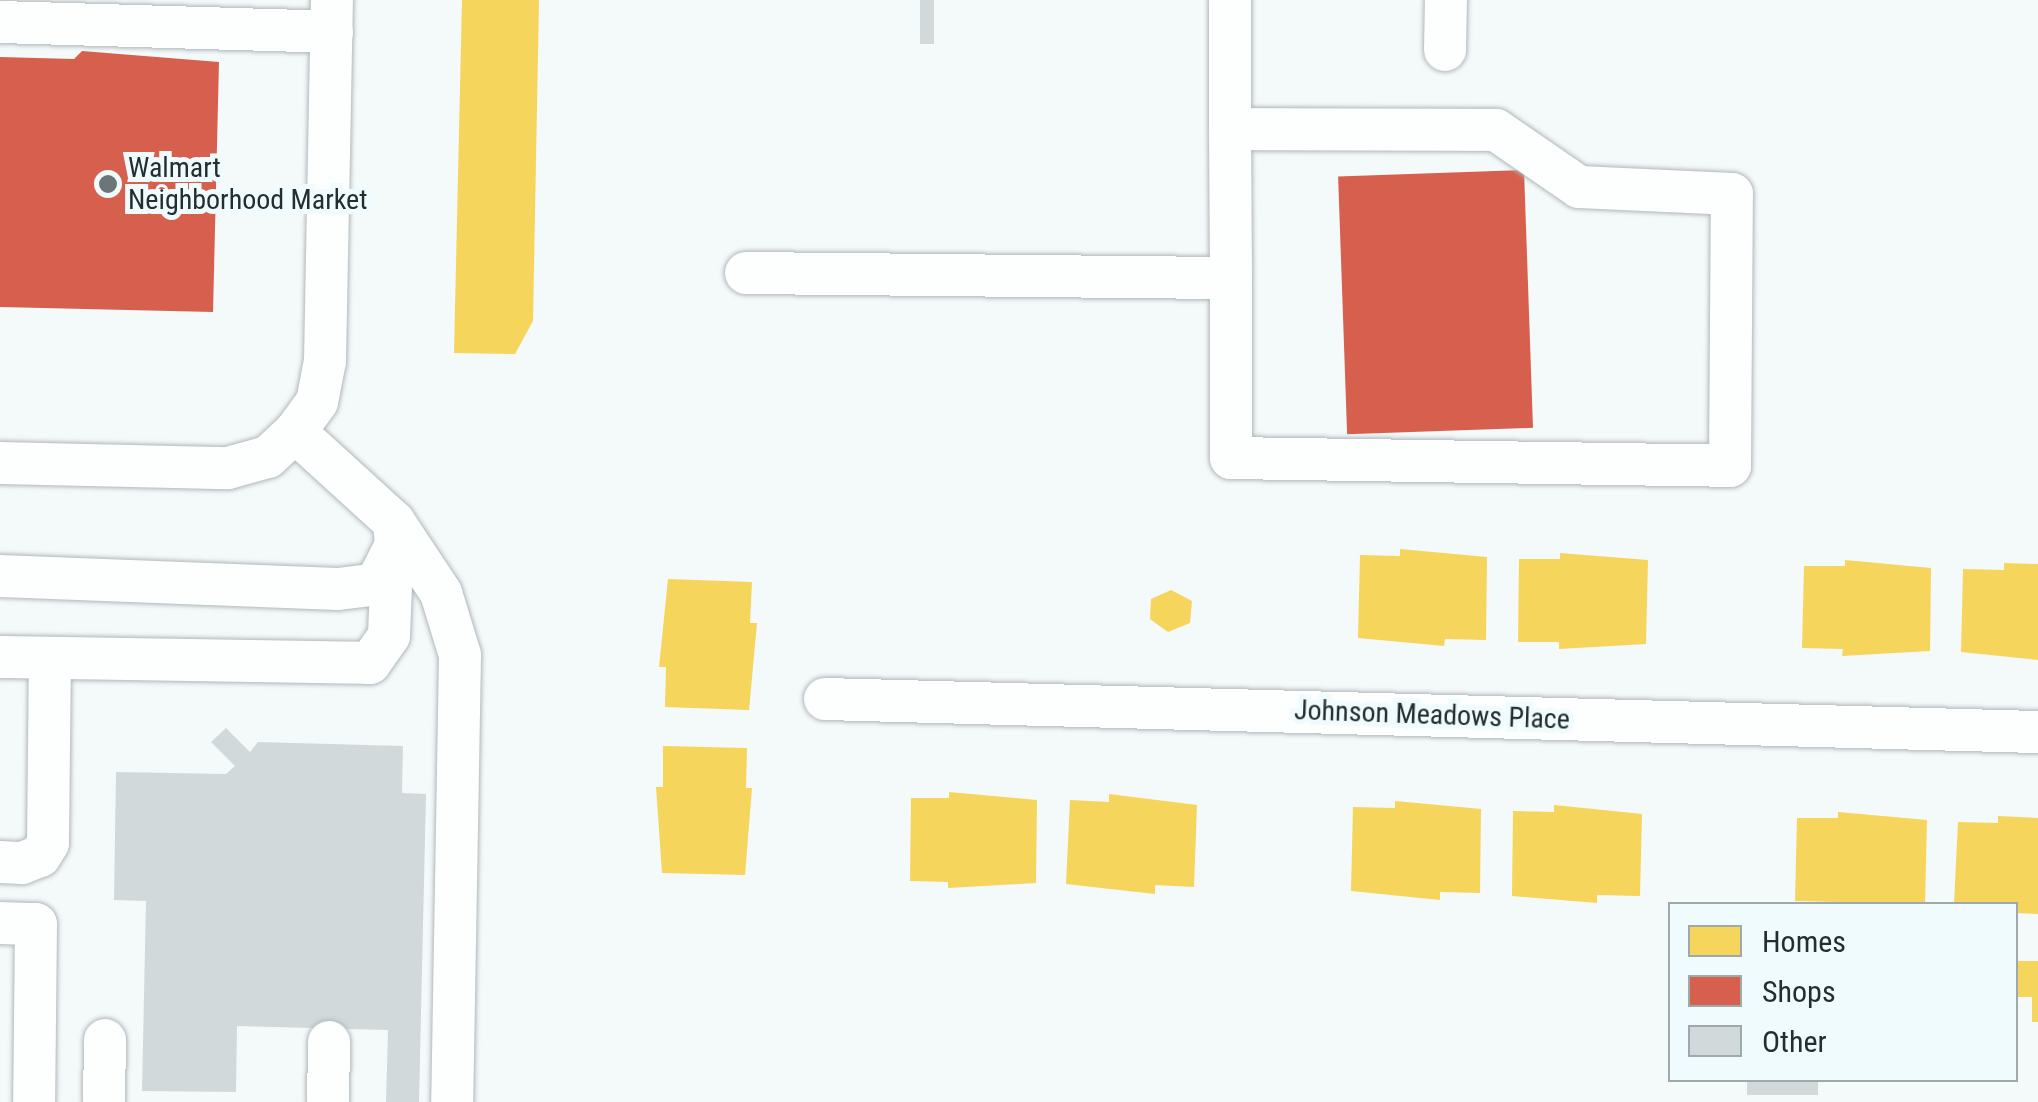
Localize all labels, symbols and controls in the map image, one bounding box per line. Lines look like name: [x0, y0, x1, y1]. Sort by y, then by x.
place label: Walmart Neighborhood Market: [128, 151, 367, 217]
marker: Walmart Neighborhood Market: [97, 173, 119, 195]
street label: Johnson Meadows Place: [1294, 693, 1570, 737]
legend: [1668, 902, 2018, 1082]
text: Homes: [1762, 924, 1846, 959]
text: Shops: [1762, 974, 1836, 1009]
text: Other: [1762, 1024, 1827, 1059]

